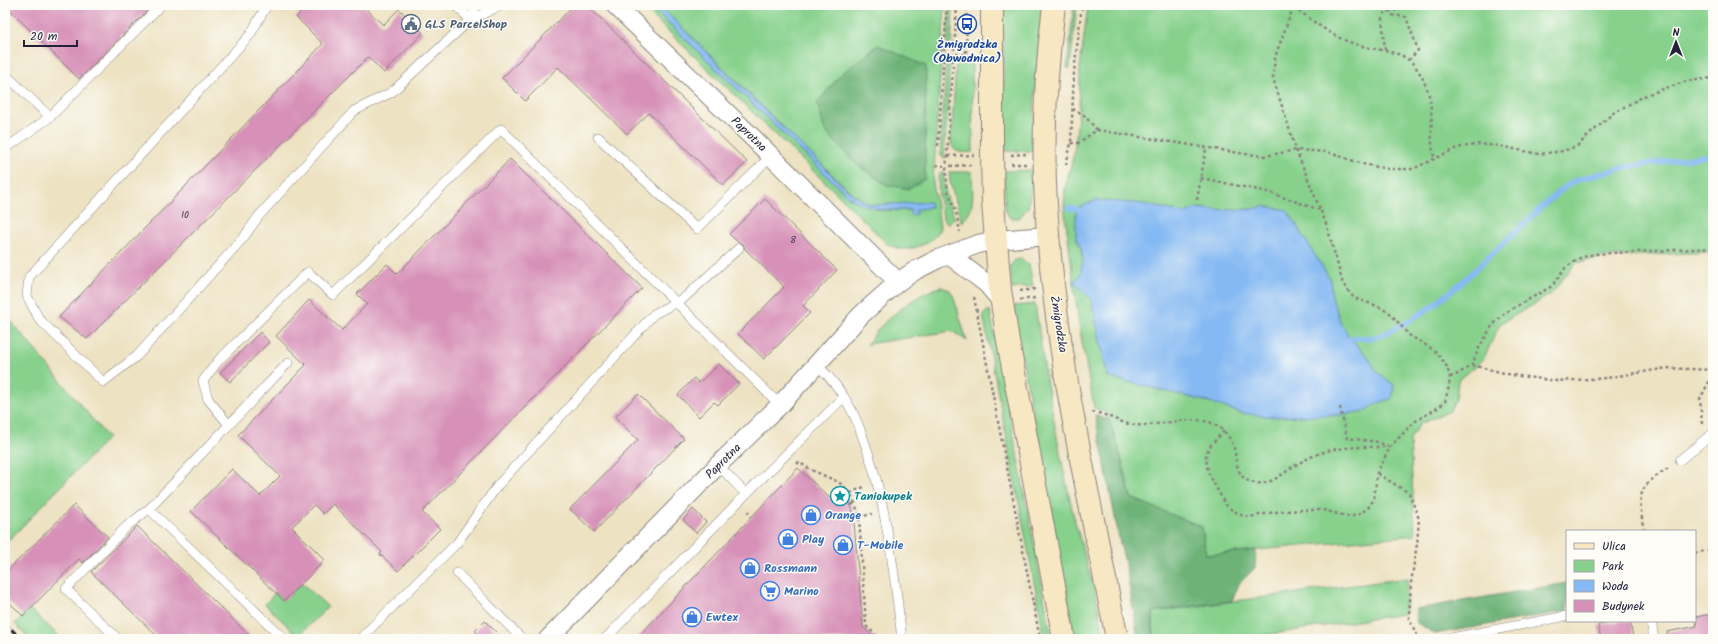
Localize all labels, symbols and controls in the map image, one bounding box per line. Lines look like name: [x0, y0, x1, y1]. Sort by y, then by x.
public building icon: GLS ParcelShop: [400, 13, 422, 35]
bus stop icon: Żmigrodzka (Obwodnica): [956, 13, 978, 35]
place label: GLS ParcelShop: [425, 15, 508, 34]
scale bar: [24, 22, 77, 48]
north arrow: [1656, 22, 1696, 62]
text: N: [1673, 24, 1680, 42]
text: 20 m: [30, 27, 58, 46]
place label: Żmigrodzka (Obwodnica): [933, 35, 1001, 68]
street label: Paprotna: [726, 112, 771, 157]
house number: 10: [181, 207, 189, 223]
house number: 8: [790, 232, 797, 248]
street label: Żmigrodzka: [1045, 294, 1072, 354]
street label: Paprotna: [701, 439, 746, 484]
place icon: Taniokupek: [829, 485, 851, 507]
place label: Taniokupek: [854, 487, 913, 506]
shop icon: Orange: [800, 504, 822, 526]
place label: Orange: [825, 506, 861, 525]
shop icon: Play: [777, 528, 799, 550]
place label: Play: [802, 530, 825, 549]
legend: [1566, 530, 1696, 622]
shop icon: T-Mobile: [832, 534, 854, 556]
place label: T-Mobile: [857, 536, 904, 555]
text: Ulica: [1602, 537, 1626, 556]
shop icon: Rossmann: [739, 557, 761, 579]
text: Park: [1602, 557, 1624, 576]
place label: Rossmann: [764, 559, 817, 578]
text: Woda: [1602, 577, 1629, 596]
supermarket icon: Marino: [759, 580, 781, 602]
place label: Marino: [784, 582, 819, 601]
text: Budynek: [1602, 597, 1645, 616]
shop icon: Ewtex: [681, 606, 703, 628]
place label: Ewtex: [706, 608, 738, 627]

